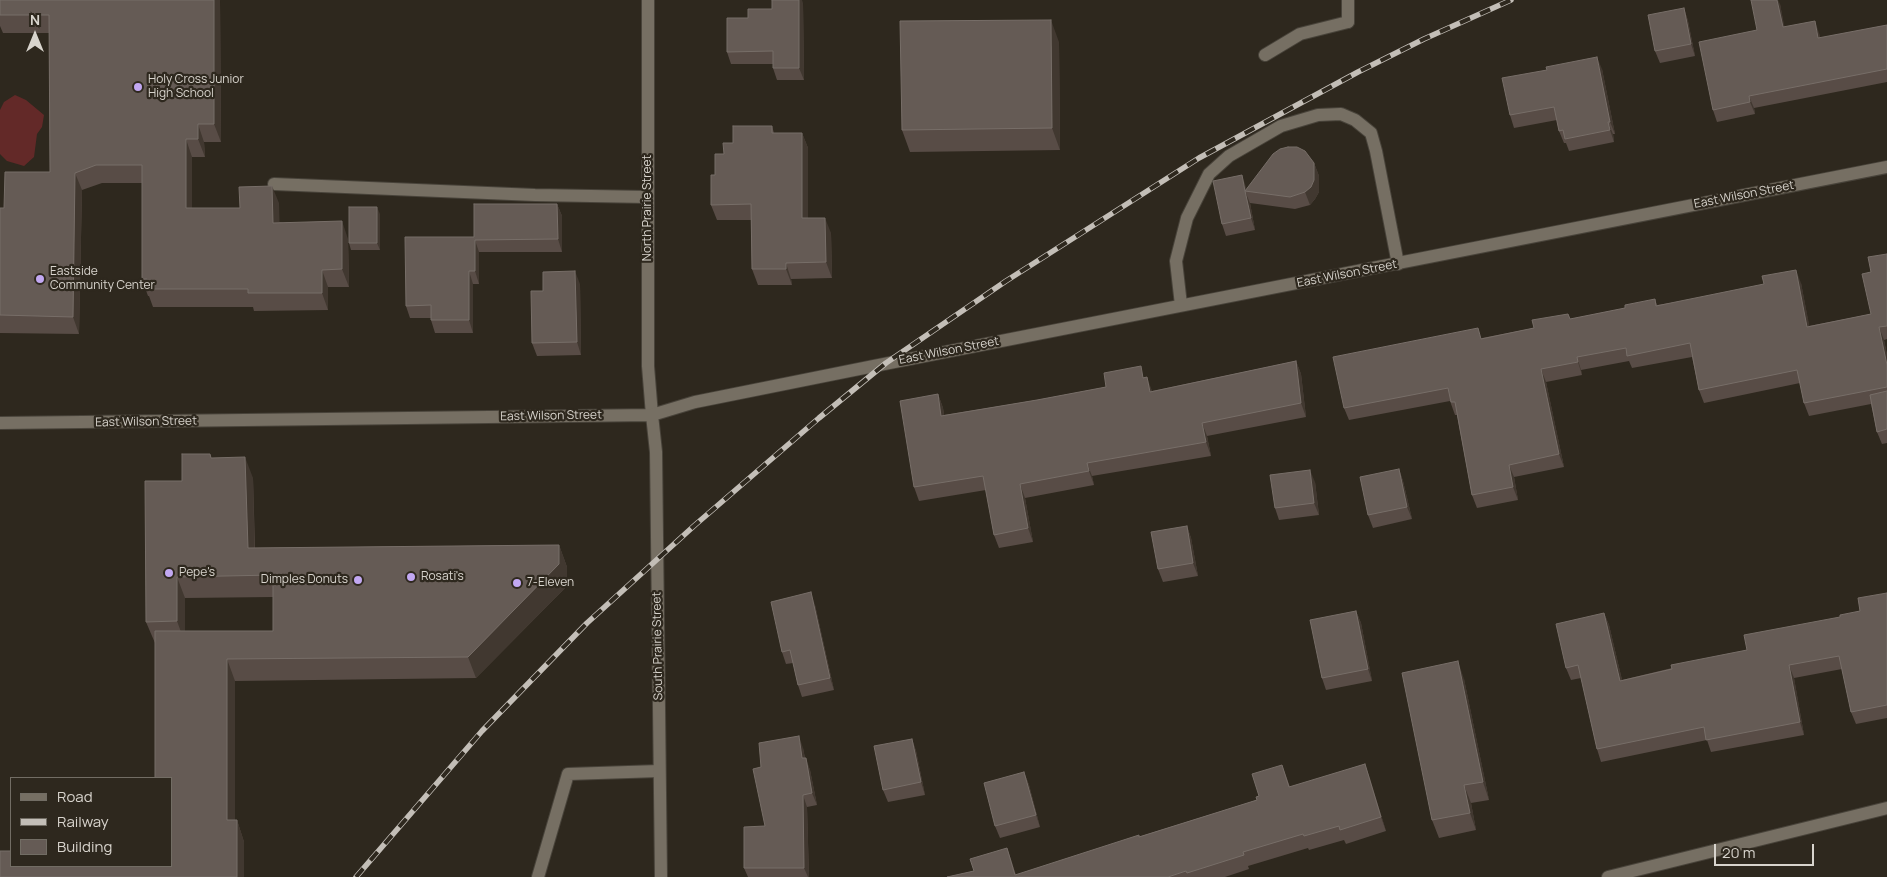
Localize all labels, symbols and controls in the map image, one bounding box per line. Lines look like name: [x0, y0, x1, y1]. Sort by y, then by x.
north arrow: [10, 10, 60, 60]
text: N: [30, 10, 40, 29]
place label: Holy Cross Junior High School: [148, 73, 244, 101]
marker: Holy Cross Junior High School: [132, 81, 144, 93]
street label: North Prairie Street: [641, 155, 655, 261]
street label: East Wilson Street: [1693, 178, 1795, 212]
street label: East Wilson Street: [1296, 257, 1398, 291]
place label: Eastside Community Center: [50, 265, 155, 293]
marker: Eastside Community Center: [34, 273, 46, 285]
street label: East Wilson Street: [898, 334, 1000, 368]
street label: East Wilson Street: [500, 408, 602, 424]
street label: East Wilson Street: [95, 414, 197, 430]
place label: Pepe's: [179, 566, 215, 580]
marker: Pepe's: [163, 567, 175, 579]
place label: Rosati's: [421, 570, 464, 584]
marker: Rosati's: [405, 571, 417, 583]
place label: Dimples Donuts: [261, 573, 348, 587]
marker: Dimples Donuts: [352, 574, 364, 586]
place label: 7-Eleven: [527, 576, 574, 590]
marker: 7-Eleven: [511, 577, 523, 589]
street label: South Prairie Street: [650, 592, 666, 700]
legend: [10, 777, 172, 867]
text: Road: [57, 786, 93, 807]
text: Railway: [57, 811, 109, 832]
scale bar: [1717, 834, 1817, 866]
text: Building: [57, 836, 112, 857]
text: 20 m: [1722, 842, 1755, 863]

